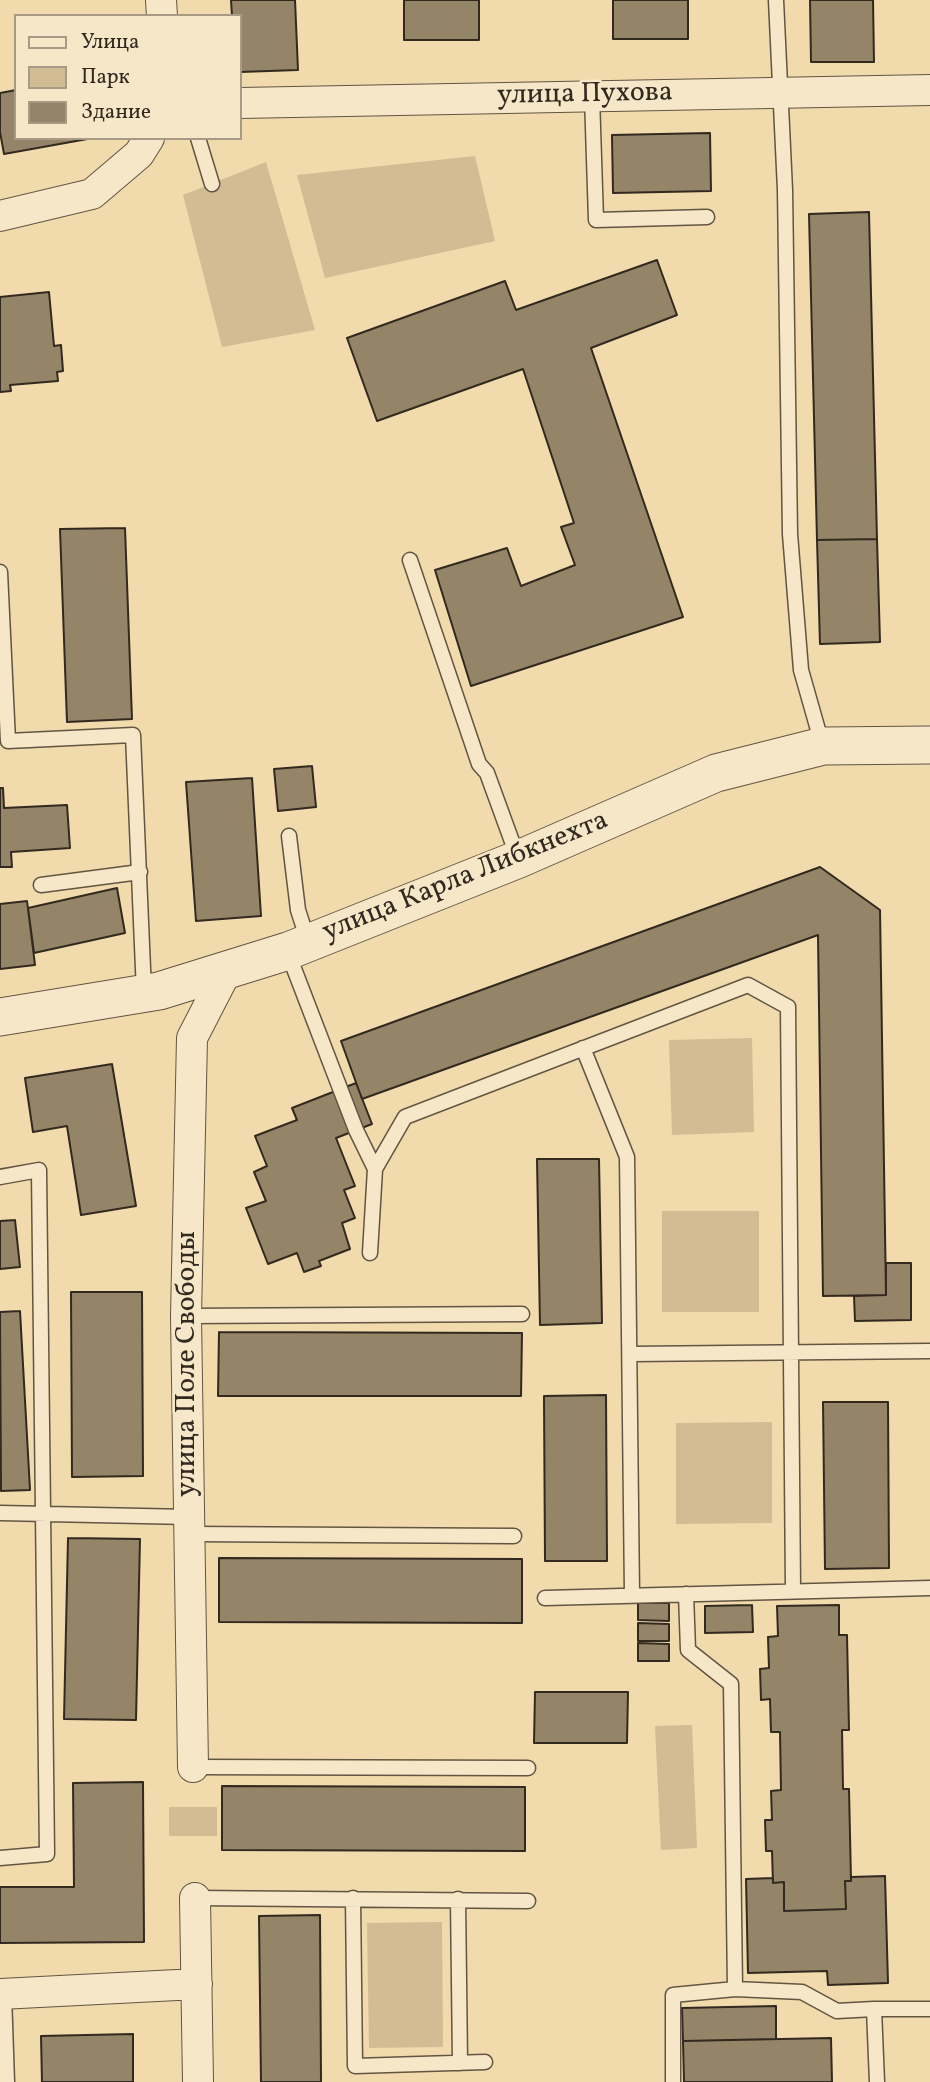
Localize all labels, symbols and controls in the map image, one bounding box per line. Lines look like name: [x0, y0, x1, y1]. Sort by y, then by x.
legend: [14, 14, 242, 140]
text: Улица: [81, 28, 139, 57]
text: Парк: [81, 63, 130, 92]
street label: улица Пухова: [497, 78, 673, 114]
text: Здание: [81, 98, 151, 127]
street label: улица Карла Либкнехта: [318, 805, 614, 951]
street label: улица Поле Свободы: [172, 1231, 206, 1497]

